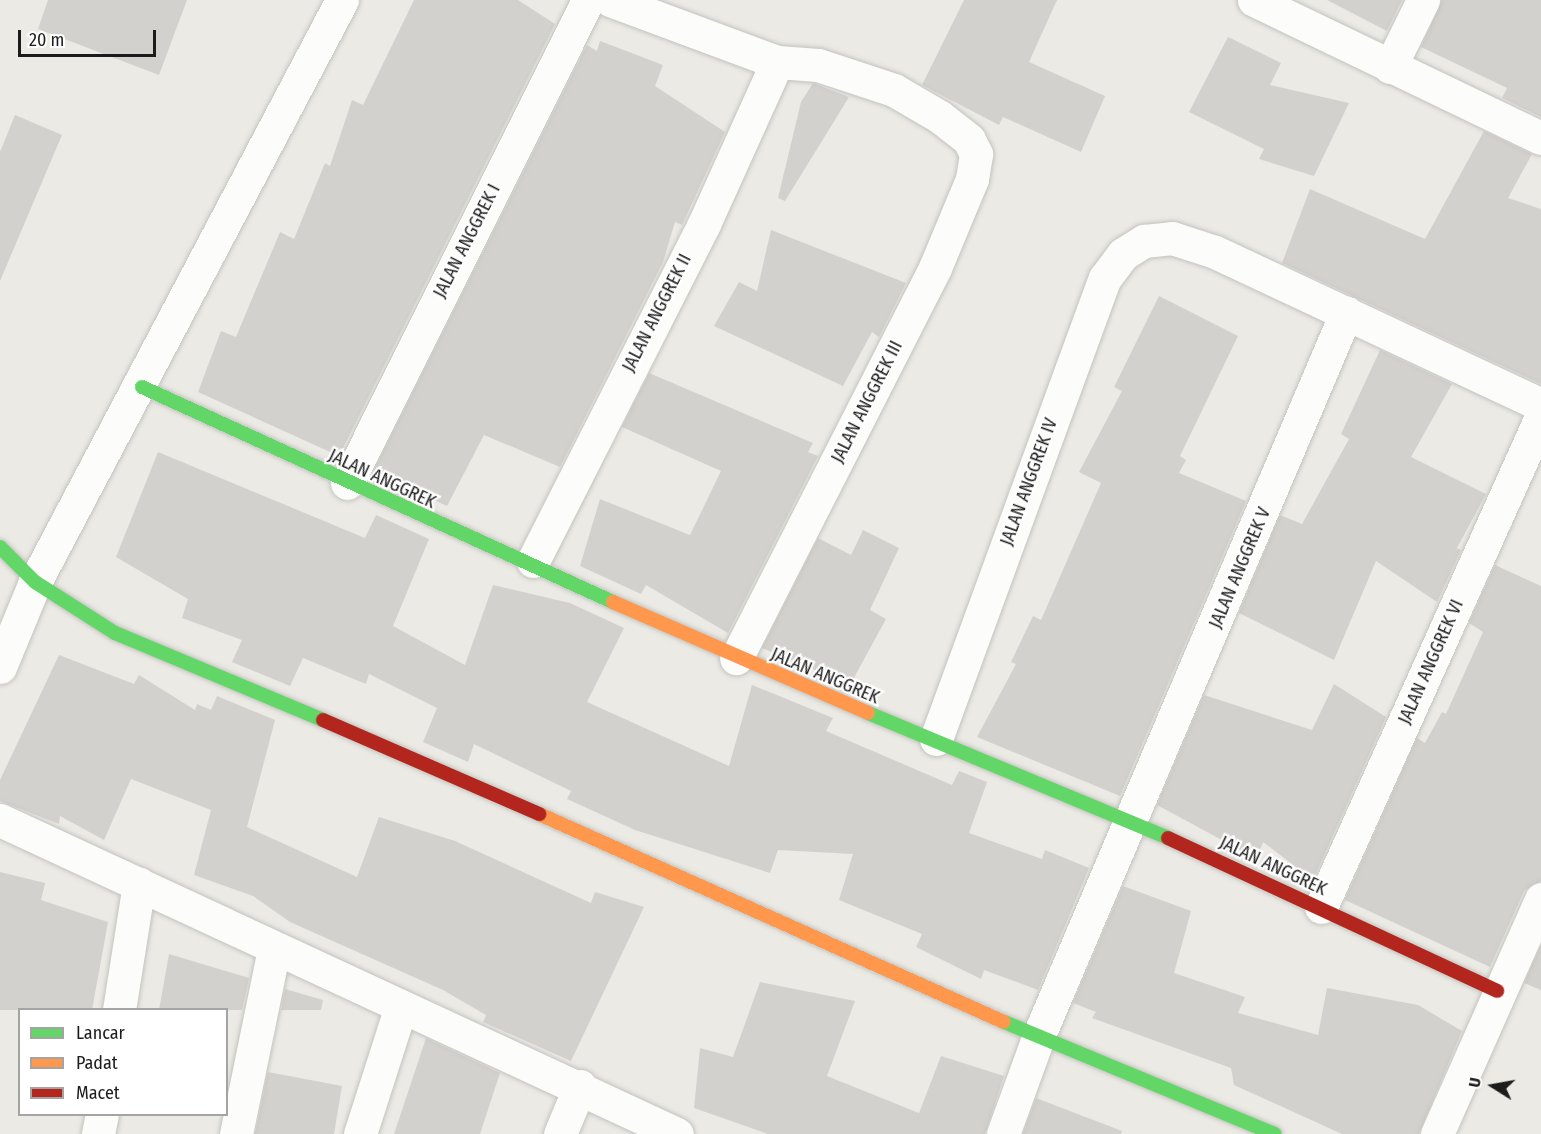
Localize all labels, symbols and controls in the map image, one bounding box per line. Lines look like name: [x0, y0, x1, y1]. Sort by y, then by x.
scale bar: [21, 18, 159, 56]
text: 20 m: [29, 29, 64, 51]
street label: JALAN ANGGREK I: [429, 181, 505, 301]
street label: JALAN ANGGREK II: [618, 250, 696, 376]
street label: JALAN ANGGREK III: [827, 337, 907, 467]
street label: JALAN ANGGREK IV: [996, 415, 1062, 549]
street label: JALAN ANGGREK: [325, 445, 439, 513]
street label: JALAN ANGGREK V: [1205, 504, 1275, 632]
street label: JALAN ANGGREK VI: [1394, 596, 1468, 728]
street label: JALAN ANGGREK: [767, 643, 883, 709]
street label: JALAN ANGGREK: [1216, 832, 1330, 900]
legend: [18, 1008, 228, 1116]
text: Lancar: [76, 1022, 125, 1044]
text: Padat: [76, 1052, 118, 1074]
north arrow: [1463, 1056, 1523, 1116]
text: U: [1465, 1076, 1485, 1089]
text: Macet: [76, 1082, 120, 1104]

